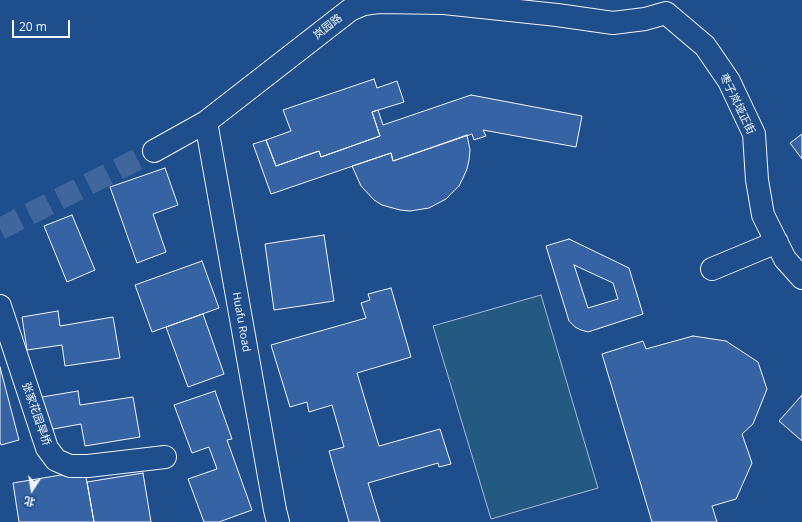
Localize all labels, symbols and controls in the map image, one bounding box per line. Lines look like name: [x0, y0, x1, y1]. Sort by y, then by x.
scale bar: [14, 12, 72, 38]
street label: 岚园路: [311, 12, 345, 42]
text: 20 m: [19, 18, 47, 35]
street label: 枣子岚垭正街: [717, 71, 757, 137]
street label: Huafu Road: [229, 291, 253, 353]
street label: 张家花园旱桥: [19, 381, 53, 447]
north arrow: [12, 470, 52, 510]
text: 北: [22, 494, 36, 511]

